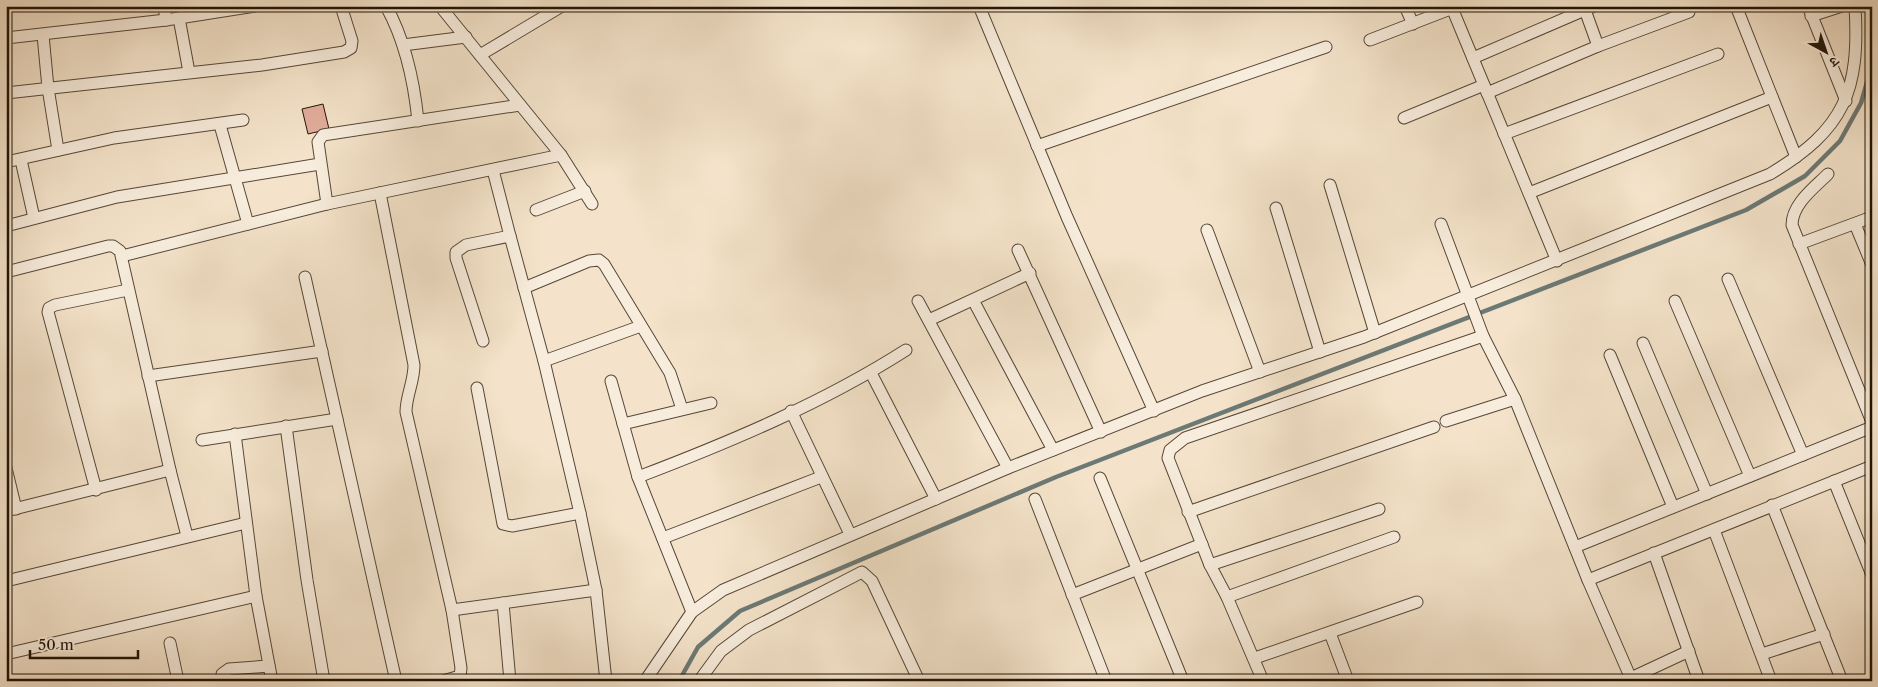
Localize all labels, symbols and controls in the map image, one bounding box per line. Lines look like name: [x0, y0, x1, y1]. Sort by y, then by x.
north arrow: [1800, 28, 1850, 78]
text: उ: [1825, 52, 1844, 72]
scale bar: [30, 627, 138, 659]
text: 50 m: [38, 635, 74, 654]

